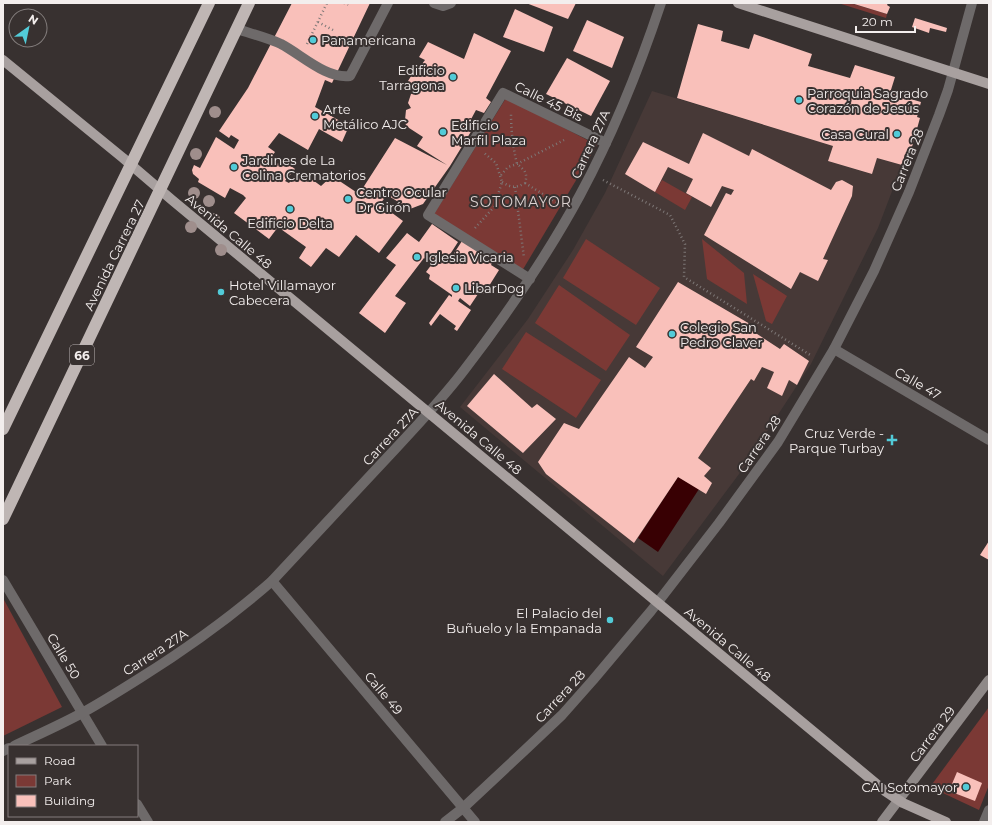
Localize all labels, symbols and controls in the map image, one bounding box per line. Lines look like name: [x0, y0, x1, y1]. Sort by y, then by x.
north arrow: [8, 8, 48, 48]
scale bar: [856, 8, 915, 34]
text: N: [26, 11, 41, 28]
text: 20 m: [862, 14, 893, 29]
place label: Panamericana: [321, 32, 416, 48]
marker: Panamericana: [308, 35, 318, 45]
place label: Edificio Tarragona: [379, 62, 445, 93]
marker: Edificio Tarragona: [448, 72, 458, 82]
street label: Calle 45 Bis: [512, 78, 586, 124]
place label: Parroquia Sagrado Corazón de Jesús: [807, 85, 928, 116]
marker: Parroquia Sagrado Corazón de Jesús: [794, 95, 804, 105]
place label: Arte Metálico AJC: [323, 101, 407, 132]
street label: Carrera 27A: [567, 106, 613, 181]
marker: Arte Metálico AJC: [310, 111, 320, 121]
place label: Edificio Marfil Plaza: [451, 117, 526, 148]
place label: Casa Cural: [821, 126, 889, 142]
street label: Carrera 28: [887, 126, 927, 194]
marker: Edificio Marfil Plaza: [438, 127, 448, 137]
marker: Casa Cural: [892, 129, 902, 139]
place label: Jardines de La Colina Crematorios: [241, 152, 366, 183]
marker: Jardines de La Colina Crematorios: [229, 162, 239, 172]
place label: Centro Ocular Dr Girón: [356, 184, 447, 215]
street label: Avenida Calle 48: [183, 190, 275, 272]
district label: SOTOMAYOR: [470, 193, 572, 211]
marker: Centro Ocular Dr Girón: [343, 194, 353, 204]
street label: Avenida Carrera 27: [80, 197, 148, 313]
marker: Edificio Delta: [285, 204, 295, 214]
place label: Edificio Delta: [247, 215, 333, 231]
place label: Iglesia Vicaria: [425, 249, 514, 265]
marker: Iglesia Vicaria: [412, 252, 422, 262]
place label: Hotel Villamayor Cabecera: [229, 277, 336, 308]
place label: LibarDog: [464, 280, 524, 296]
marker: LibarDog: [451, 283, 461, 293]
marker: Hotel Villamayor Cabecera: [216, 287, 226, 297]
place label: Colegio San Pedro Claver: [680, 319, 763, 350]
marker: Colegio San Pedro Claver: [667, 329, 677, 339]
road number: 66: [70, 345, 94, 365]
street label: Calle 47: [892, 363, 944, 403]
street label: Avenida Calle 48: [433, 396, 525, 478]
street label: Carrera 27A: [359, 403, 422, 469]
street label: Carrera 28: [734, 412, 784, 476]
place label: Cruz Verde - Parque Turbay: [789, 425, 885, 456]
marker: Cruz Verde - Parque Turbay: [887, 435, 897, 445]
street label: Avenida Calle 48: [682, 603, 774, 685]
place label: El Palacio del Buñuelo y la Empanada: [446, 605, 602, 636]
marker: El Palacio del Buñuelo y la Empanada: [605, 615, 615, 625]
street label: Carrera 27A: [120, 625, 191, 679]
street label: Calle 50: [44, 630, 84, 682]
street label: Carrera 28: [532, 666, 588, 726]
street label: Calle 49: [361, 668, 407, 718]
street label: Carrera 29: [906, 703, 958, 765]
legend: [8, 745, 138, 817]
text: Road: [44, 753, 75, 768]
text: Park: [44, 773, 72, 788]
place label: CAI Sotomayor: [862, 779, 958, 795]
marker: CAI Sotomayor: [961, 782, 971, 792]
text: Building: [44, 793, 95, 808]

